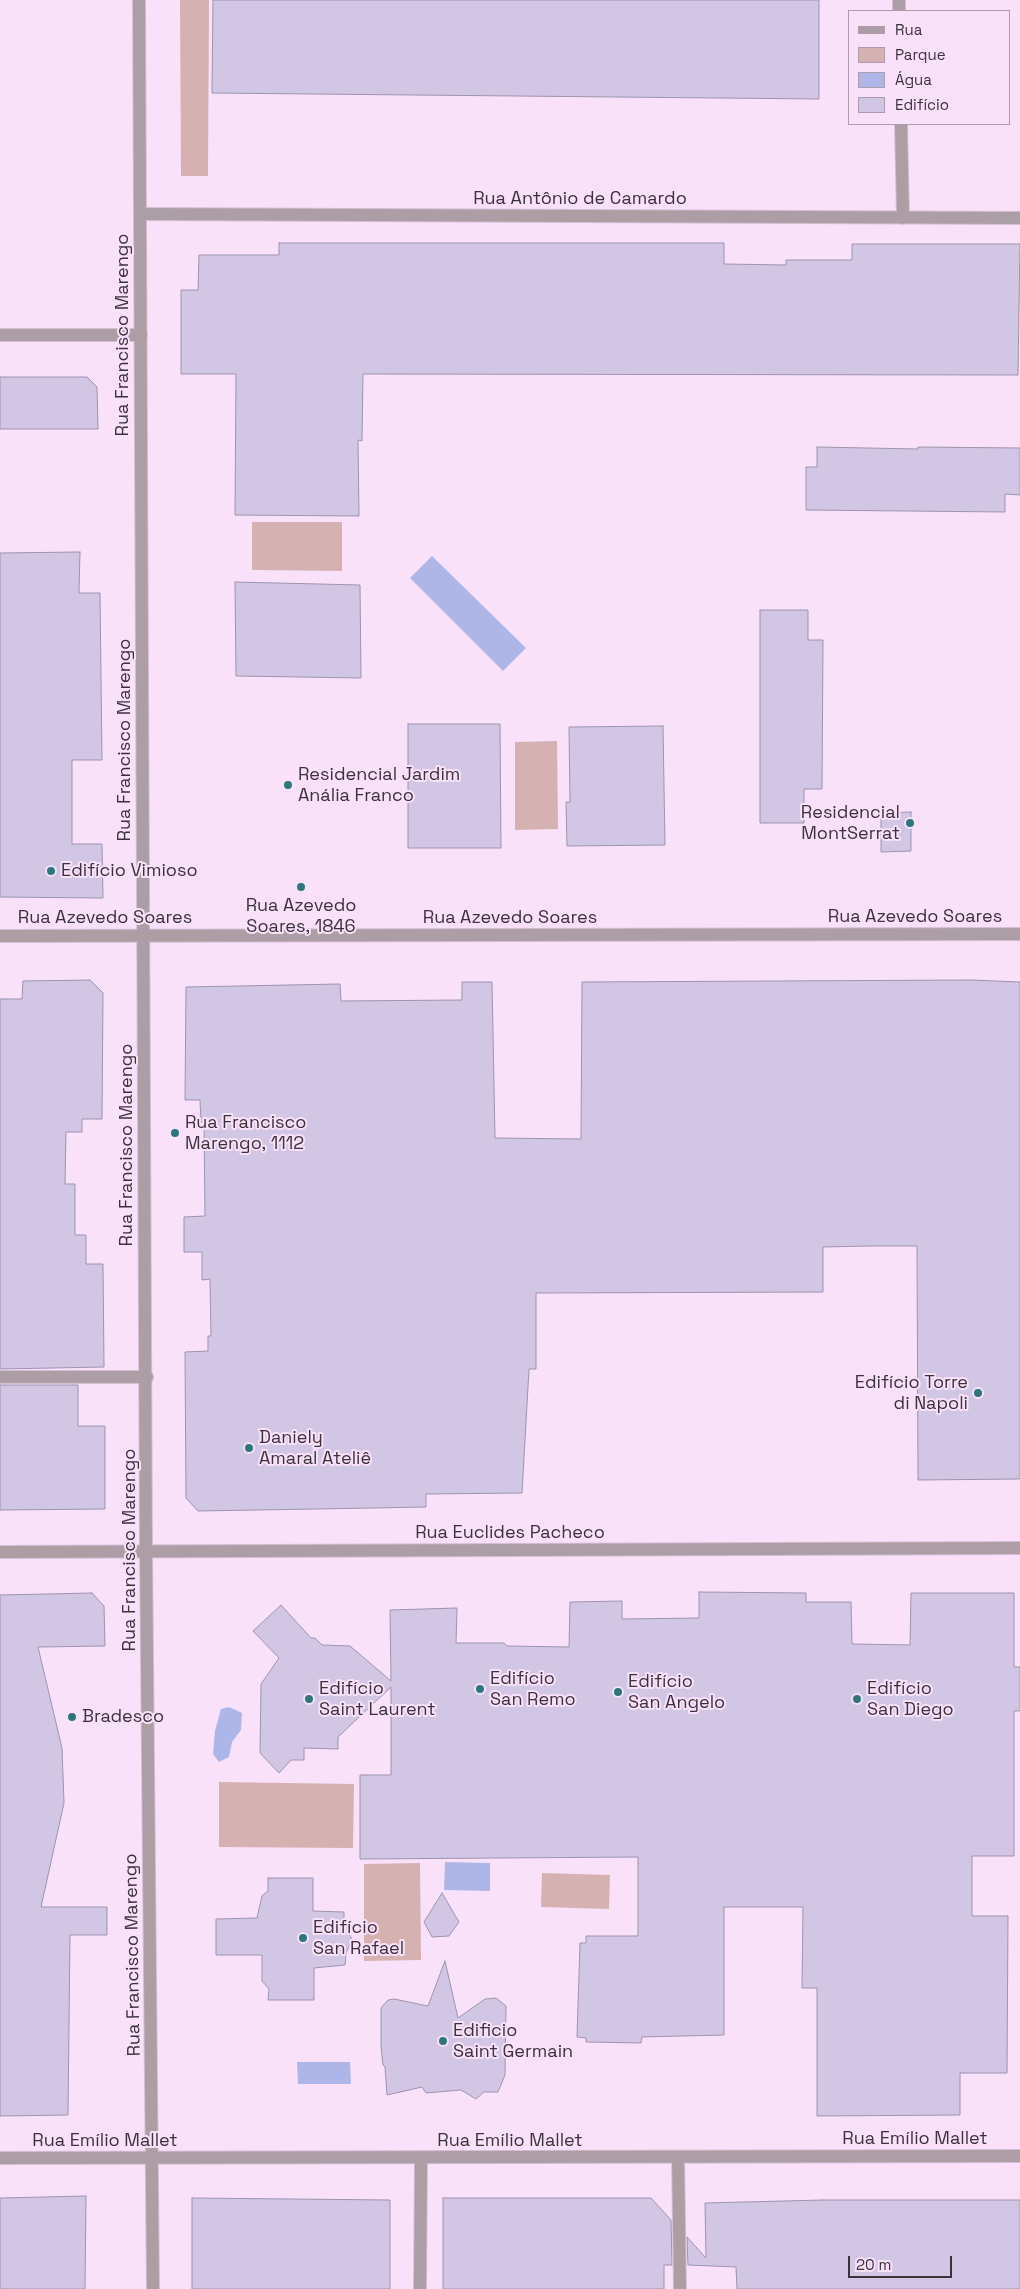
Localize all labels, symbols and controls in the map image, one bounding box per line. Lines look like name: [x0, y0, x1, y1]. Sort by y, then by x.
legend: [848, 10, 1010, 125]
text: Rua: [895, 20, 922, 39]
text: Parque: [895, 45, 946, 64]
text: Água: [895, 70, 932, 89]
text: Edifício: [895, 95, 949, 114]
street label: Rua Antônio de Camardo: [473, 188, 687, 210]
street label: Rua Francisco Marengo: [112, 234, 134, 436]
street label: Rua Francisco Marengo: [114, 639, 136, 841]
place label: Residencial Jardim Anália Franco: [298, 764, 460, 806]
marker: Residencial Jardim Anália Franco: [282, 779, 294, 791]
place label: Residencial MontSerrat: [801, 802, 900, 844]
marker: Residencial MontSerrat: [904, 817, 916, 829]
place label: Edifício Vimioso: [61, 860, 198, 882]
marker: Edifício Vimioso: [45, 865, 57, 877]
marker: Rua Azevedo Soares, 1846: [295, 881, 307, 893]
place label: Rua Azevedo Soares, 1846: [246, 895, 356, 938]
street label: Rua Azevedo Soares: [828, 906, 1002, 928]
street label: Rua Azevedo Soares: [18, 907, 192, 929]
street label: Rua Azevedo Soares: [423, 907, 597, 929]
street label: Rua Francisco Marengo: [116, 1044, 138, 1246]
place label: Rua Francisco Marengo, 1112: [185, 1112, 306, 1154]
marker: Rua Francisco Marengo, 1112: [169, 1127, 181, 1139]
place label: Edifício Torre di Napoli: [855, 1372, 968, 1415]
marker: Edifício Torre di Napoli: [972, 1387, 984, 1399]
place label: Daniely Amaral Ateliê: [259, 1427, 371, 1470]
marker: Daniely Amaral Ateliê: [243, 1442, 255, 1454]
street label: Rua Francisco Marengo: [119, 1449, 141, 1651]
street label: Rua Euclides Pacheco: [415, 1522, 605, 1544]
place label: Edifício San Remo: [490, 1668, 576, 1710]
place label: Edifício San Angelo: [628, 1671, 725, 1714]
place label: Edifício Saint Laurent: [319, 1678, 436, 1720]
place label: Edifício San Diego: [867, 1678, 954, 1720]
marker: Edifício San Remo: [474, 1683, 486, 1695]
marker: Edifício San Angelo: [612, 1686, 624, 1698]
marker: Edifício Saint Laurent: [303, 1693, 315, 1705]
marker: Edifício San Diego: [851, 1693, 863, 1705]
place label: Bradesco: [82, 1706, 164, 1728]
marker: Bradesco: [66, 1711, 78, 1723]
street label: Rua Francisco Marengo: [120, 1853, 146, 2057]
place label: Edifício San Rafael: [313, 1917, 404, 1960]
marker: Edifício San Rafael: [297, 1932, 309, 1944]
place label: Edificio Saint Germain: [453, 2020, 573, 2062]
marker: Edificio Saint Germain: [437, 2035, 449, 2047]
street label: Rua Emílio Mallet: [842, 2128, 988, 2150]
street label: Rua Emílio Mallet: [32, 2130, 178, 2152]
street label: Rua Emílio Mallet: [437, 2130, 583, 2152]
scale bar: [850, 2246, 954, 2278]
text: 20 m: [856, 2255, 891, 2274]

